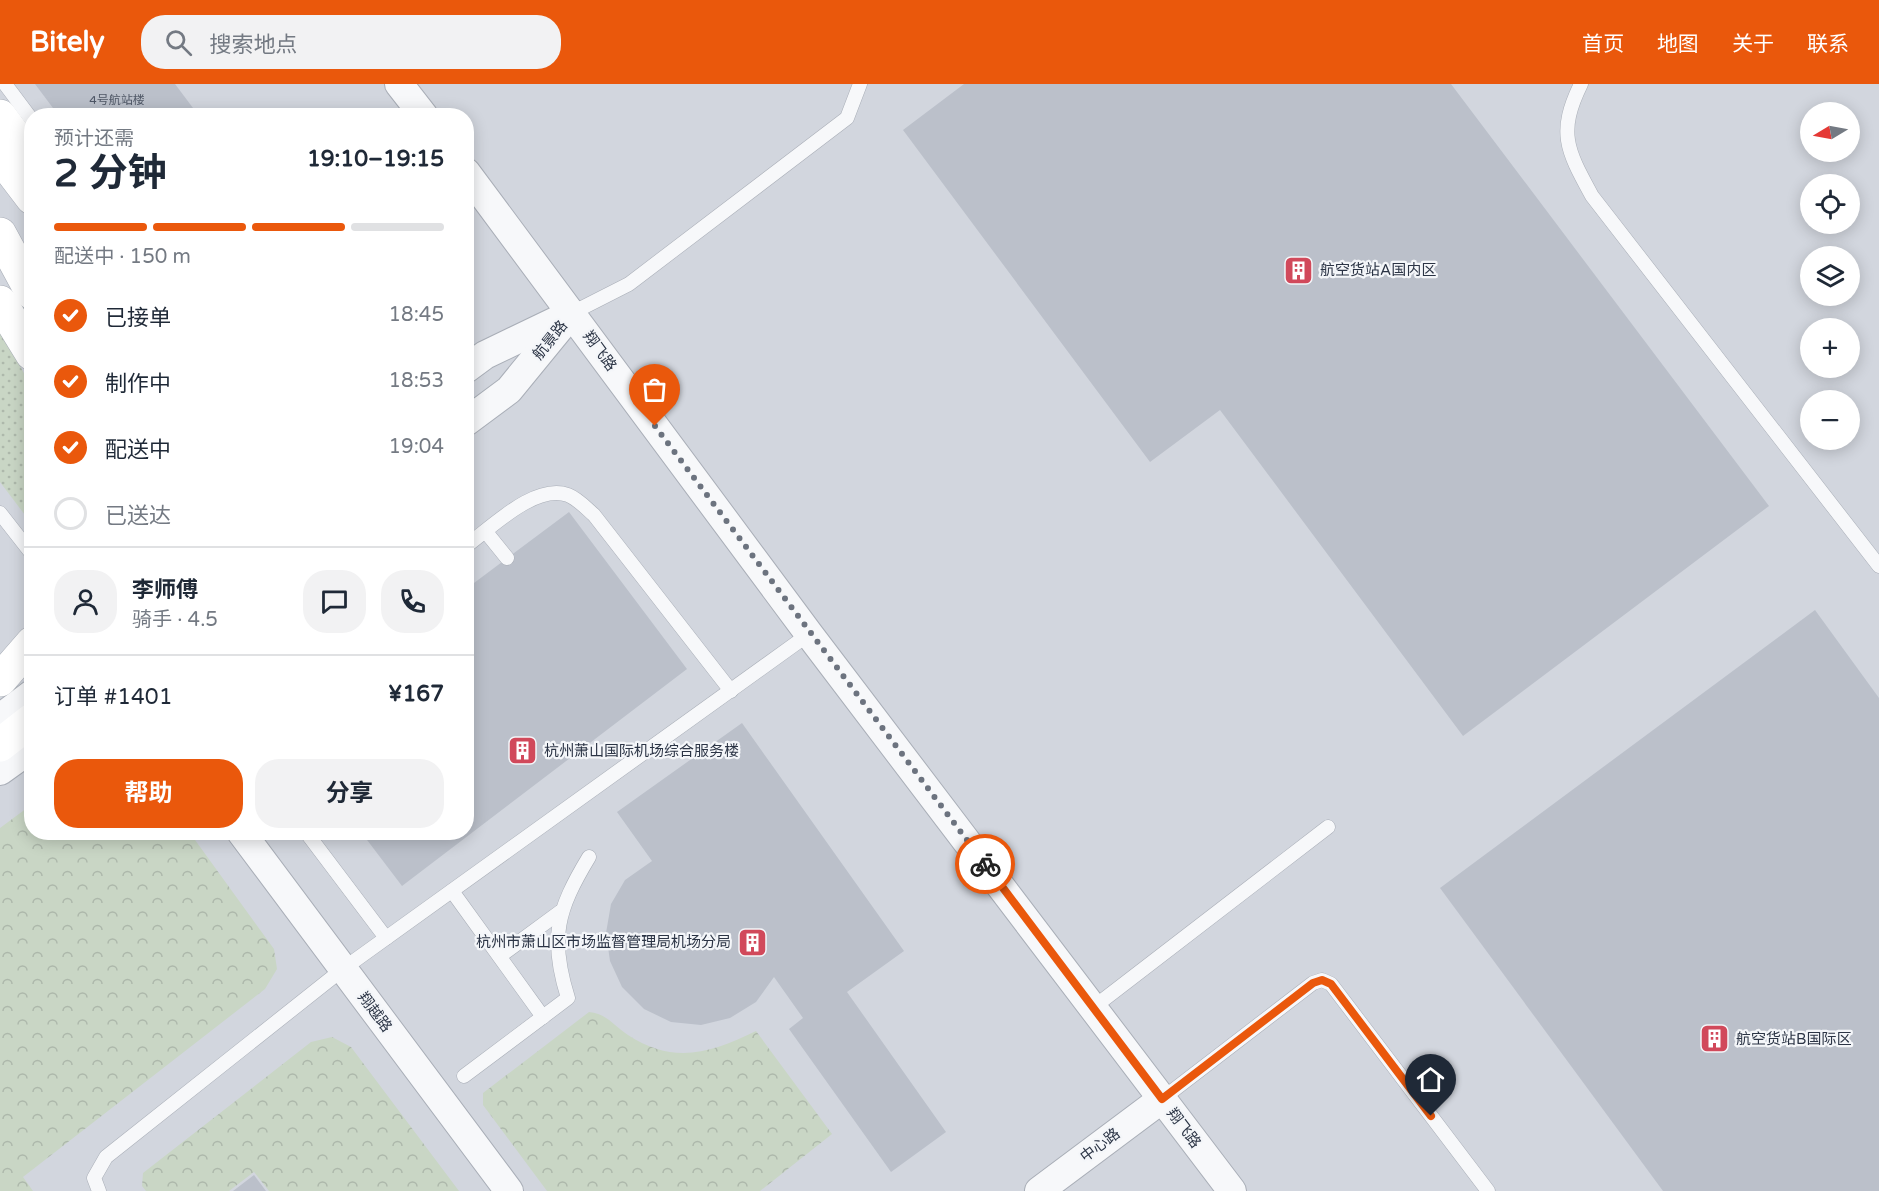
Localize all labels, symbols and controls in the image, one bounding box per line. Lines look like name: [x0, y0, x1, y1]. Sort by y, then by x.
search box: [141, 15, 561, 69]
text: Bitely: [30, 25, 105, 59]
icon: search: [162, 26, 195, 59]
text: 搜索地点: [210, 32, 298, 58]
text: 首页: [1582, 32, 1624, 57]
text: 地图: [1657, 32, 1699, 57]
text: 关于: [1732, 32, 1774, 57]
text: 联系: [1807, 32, 1849, 57]
house number: 4号航站楼: [89, 93, 145, 107]
north arrow: [1800, 102, 1860, 162]
map controls: [1800, 102, 1860, 450]
text: 预计还需: [54, 127, 134, 151]
text: 19:10–19:15: [307, 146, 444, 172]
text: 2 分钟: [54, 150, 167, 197]
button: locate: [1800, 174, 1860, 234]
text: 配送中 · 150 m: [54, 245, 191, 269]
button: layers: [1800, 246, 1860, 306]
building icon: 航空货站A国内区: [1283, 254, 1315, 286]
place label: 航空货站A国内区: [1320, 261, 1436, 279]
icon: check: [54, 299, 87, 332]
text: 18:45: [389, 303, 444, 327]
text: 已接单: [105, 305, 171, 331]
street label: 航景路: [529, 317, 571, 363]
button: +: [1800, 318, 1860, 378]
street label: 翔飞路: [579, 328, 621, 374]
pin: [629, 364, 680, 426]
icon: check: [54, 365, 87, 398]
text: 18:53: [389, 369, 444, 393]
text: 制作中: [105, 371, 171, 397]
icon: bag: [638, 373, 671, 406]
button: −: [1800, 390, 1860, 450]
icon: check: [54, 431, 87, 464]
text: 19:04: [389, 435, 444, 459]
text: 配送中: [105, 437, 171, 463]
text: 已送达: [105, 503, 171, 529]
button: person: [54, 570, 117, 633]
button: chat: [303, 570, 366, 633]
button: phone: [381, 570, 444, 633]
text: 李师傅: [132, 577, 198, 603]
text: 骑手 · 4.5: [132, 608, 218, 632]
text: ¥167: [388, 681, 444, 707]
text: 订单 #1401: [54, 684, 172, 710]
building icon: 杭州萧山国际机场综合服务楼: [507, 735, 539, 767]
place label: 杭州萧山国际机场综合服务楼: [544, 742, 739, 760]
button: 帮助: [54, 759, 243, 828]
button: 分享: [255, 759, 444, 828]
courier: [955, 834, 1015, 894]
icon: bike: [969, 848, 1002, 881]
building icon: 杭州市萧山区市场监督管理局机场分局: [736, 926, 768, 958]
place label: 杭州市萧山区市场监督管理局机场分局: [476, 933, 731, 951]
street label: 翔越路: [354, 989, 396, 1035]
building icon: 航空货站B国际区: [1699, 1023, 1731, 1055]
place label: 航空货站B国际区: [1736, 1030, 1851, 1048]
pin: [1405, 1054, 1456, 1116]
icon: home: [1414, 1063, 1447, 1096]
street label: 翔飞路: [1163, 1105, 1205, 1151]
street label: 中心路: [1077, 1124, 1123, 1166]

